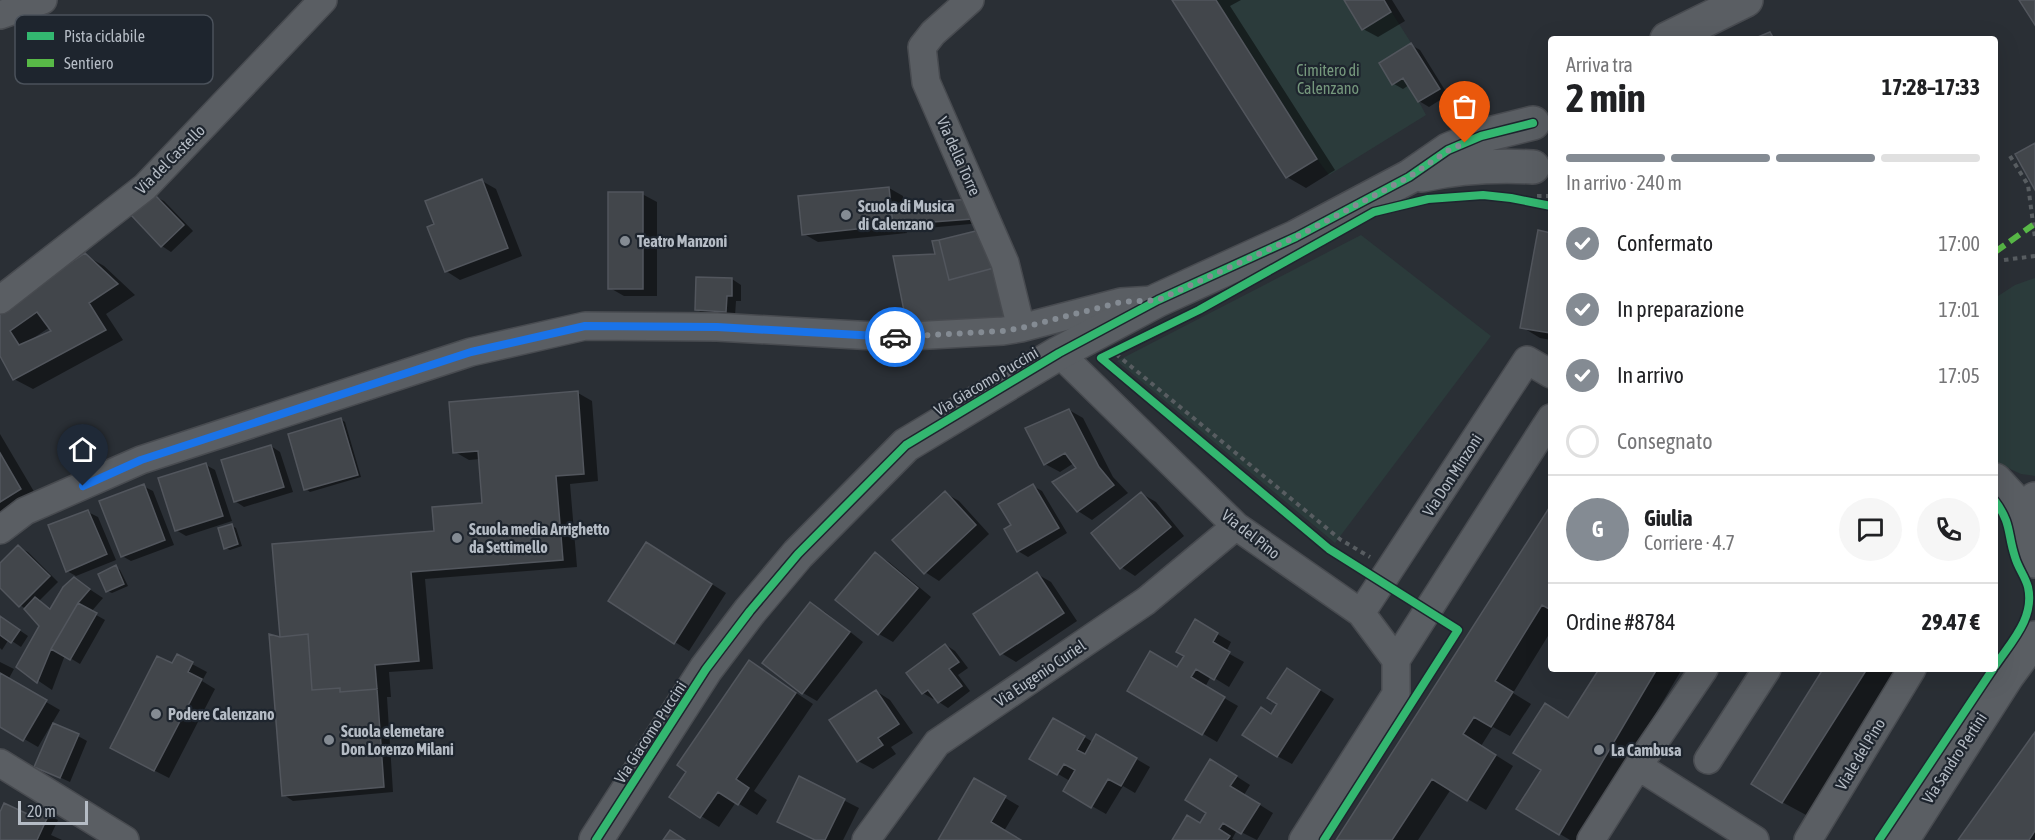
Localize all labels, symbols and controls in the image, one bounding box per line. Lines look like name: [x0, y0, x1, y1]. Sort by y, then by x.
legend: [15, 15, 213, 84]
text: Pista ciclabile: [64, 27, 145, 45]
text: Arriva tra: [1566, 53, 1633, 76]
text: Sentiero: [64, 54, 114, 72]
park label: Cimitero di Calenzano: [1296, 61, 1360, 97]
text: 17:28–17:33: [1882, 74, 1980, 100]
text: 2 min: [1566, 76, 1646, 120]
pin: [1439, 81, 1490, 143]
icon: bag: [1448, 90, 1481, 123]
street label: Via della Torre: [934, 114, 984, 198]
street label: Via del Castello: [132, 121, 208, 197]
text: In arrivo · 240 m: [1566, 171, 1682, 194]
place label: Scuola di Musica di Calenzano: [858, 197, 954, 233]
marker: Scuola di Musica di Calenzano: [839, 208, 853, 222]
icon: check: [1566, 227, 1599, 260]
text: Confermato: [1617, 230, 1713, 256]
place label: Teatro Manzoni: [637, 232, 728, 250]
text: 17:00: [1938, 232, 1980, 255]
marker: Teatro Manzoni: [618, 234, 632, 248]
icon: check: [1566, 293, 1599, 326]
text: In preparazione: [1617, 296, 1744, 322]
text: 17:01: [1938, 298, 1980, 321]
courier: [865, 307, 925, 367]
icon: car: [879, 321, 912, 354]
street label: Via Giacomo Puccini: [931, 343, 1041, 419]
icon: check: [1566, 359, 1599, 392]
text: In arrivo: [1617, 362, 1684, 388]
text: 17:05: [1938, 364, 1980, 387]
pin: [57, 424, 108, 486]
text: Consegnato: [1617, 428, 1712, 454]
street label: Via Don Minzoni: [1419, 431, 1485, 519]
icon: home: [66, 433, 99, 466]
button: chat: [1839, 498, 1902, 561]
button: phone: [1917, 498, 1980, 561]
text: Giulia: [1644, 505, 1692, 531]
street label: Via del Pino: [1218, 506, 1284, 562]
text: G: [1592, 516, 1603, 542]
place label: Scuola media Arrighetto da Settimello: [469, 520, 610, 556]
marker: Scuola media Arrighetto da Settimello: [450, 531, 464, 545]
text: Corriere · 4.7: [1644, 531, 1735, 554]
text: Ordine #8784: [1566, 609, 1676, 635]
text: 29.47 €: [1922, 609, 1980, 635]
street label: Via Eugenio Curiel: [991, 636, 1090, 711]
street label: Via Giacomo Puccini: [610, 678, 690, 786]
place label: Podere Calenzano: [168, 705, 275, 723]
marker: Podere Calenzano: [149, 707, 163, 721]
street label: Via Sandro Pertini: [1918, 709, 1990, 807]
street label: Viale del Pino: [1832, 715, 1888, 793]
place label: Scuola elemetare Don Lorenzo Milani: [341, 722, 454, 758]
marker: Scuola elemetare Don Lorenzo Milani: [322, 733, 336, 747]
place label: La Cambusa: [1611, 741, 1681, 759]
marker: La Cambusa: [1592, 743, 1606, 757]
scale bar: [18, 798, 88, 826]
text: 20 m: [27, 802, 56, 820]

